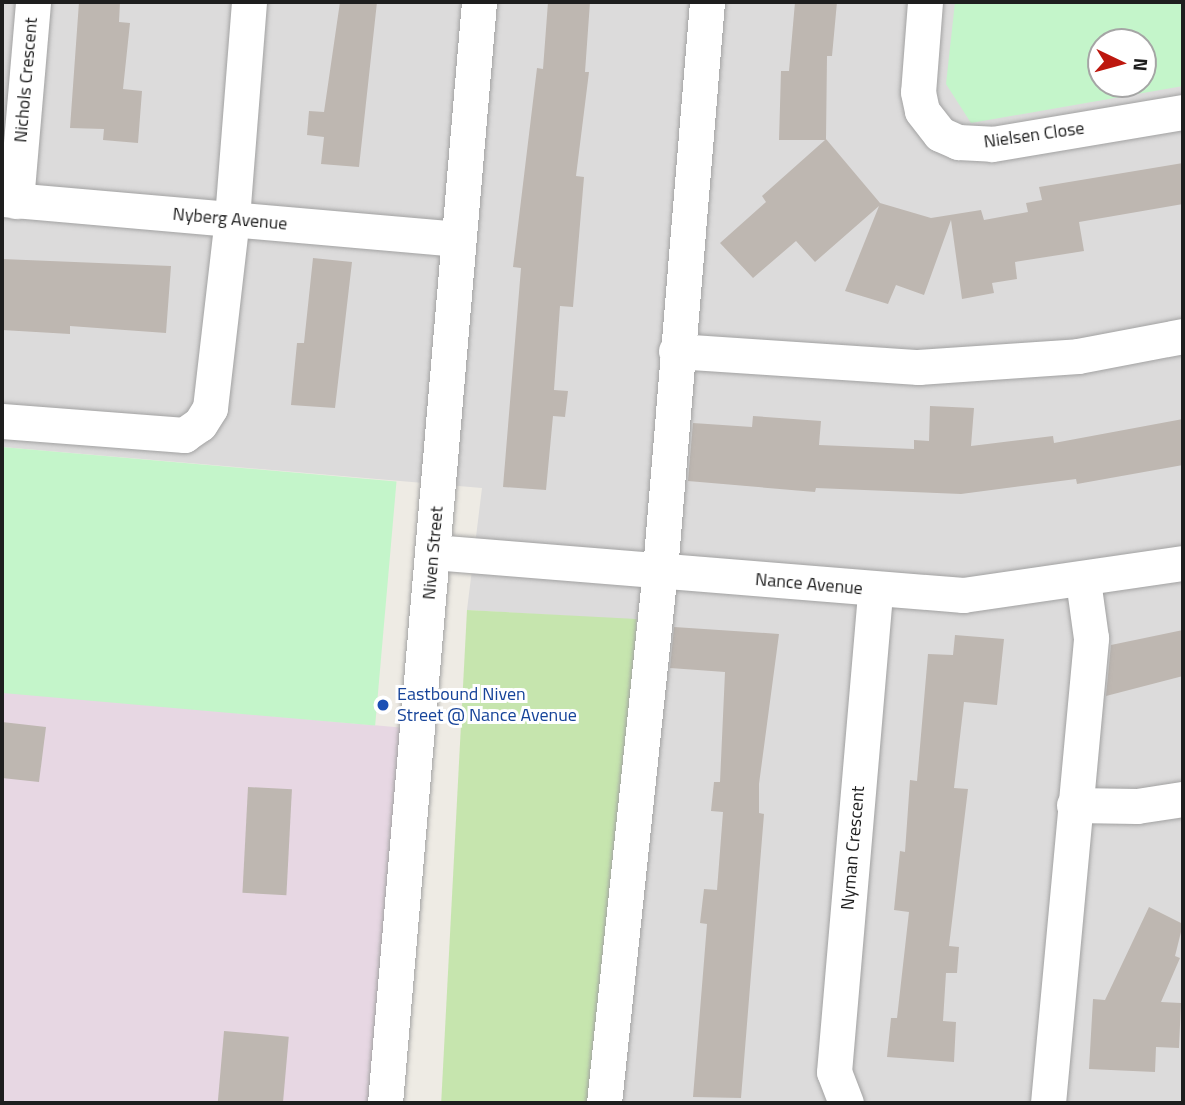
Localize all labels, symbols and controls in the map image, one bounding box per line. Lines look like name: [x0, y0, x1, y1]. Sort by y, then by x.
street label: Nichols Crescent: [10, 16, 42, 144]
north arrow: [1087, 28, 1157, 98]
text: N: [1126, 57, 1156, 73]
street label: Nielsen Close: [982, 117, 1086, 153]
street label: Nyberg Avenue: [172, 203, 288, 235]
street label: Niven Street: [418, 505, 448, 601]
street label: Nance Avenue: [754, 569, 864, 599]
place label: Eastbound Niven Street @ Nance Avenue: [397, 684, 577, 726]
marker: Eastbound Niven Street @ Nance Avenue: [375, 697, 391, 713]
street label: Nyman Crescent: [837, 785, 869, 911]

